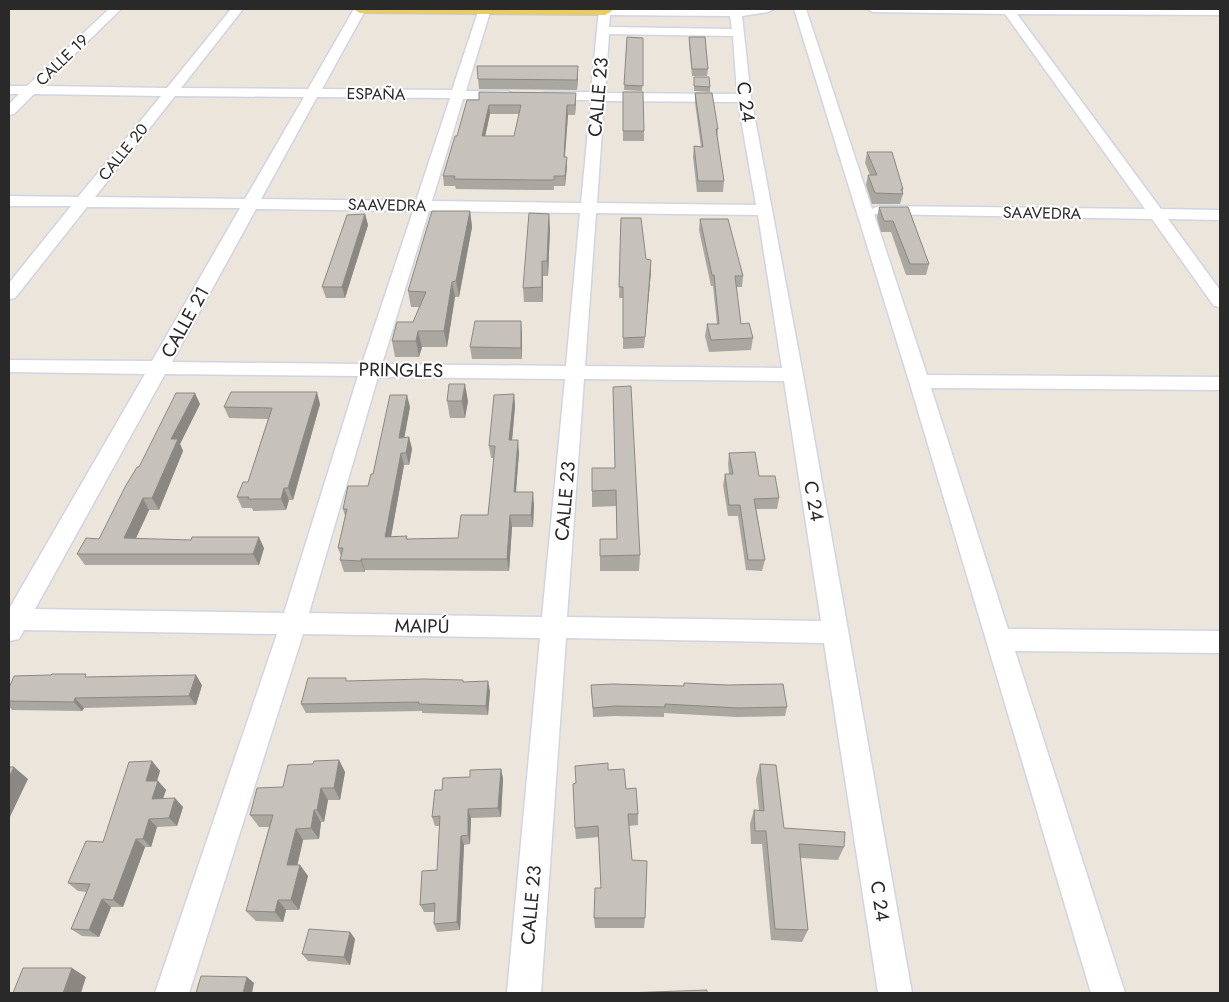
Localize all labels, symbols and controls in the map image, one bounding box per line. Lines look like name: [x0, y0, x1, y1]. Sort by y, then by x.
street label: CALLE 19: [30, 29, 94, 91]
street label: CALLE 23: [581, 56, 615, 138]
street label: C 24: [730, 80, 762, 124]
street label: ESPAÑA: [346, 82, 406, 106]
street label: CALLE 20: [93, 118, 153, 186]
street label: SAAVEDRA: [348, 193, 427, 217]
street label: SAAVEDRA: [1003, 201, 1082, 225]
street label: CALLE 21: [154, 281, 216, 363]
street label: PRINGLES: [358, 356, 444, 384]
street label: CALLE 23: [548, 460, 582, 542]
street label: C 24: [797, 479, 831, 523]
street label: MAIPÚ: [394, 612, 450, 640]
street label: CALLE 23: [514, 864, 548, 946]
street label: C 24: [863, 879, 897, 923]

